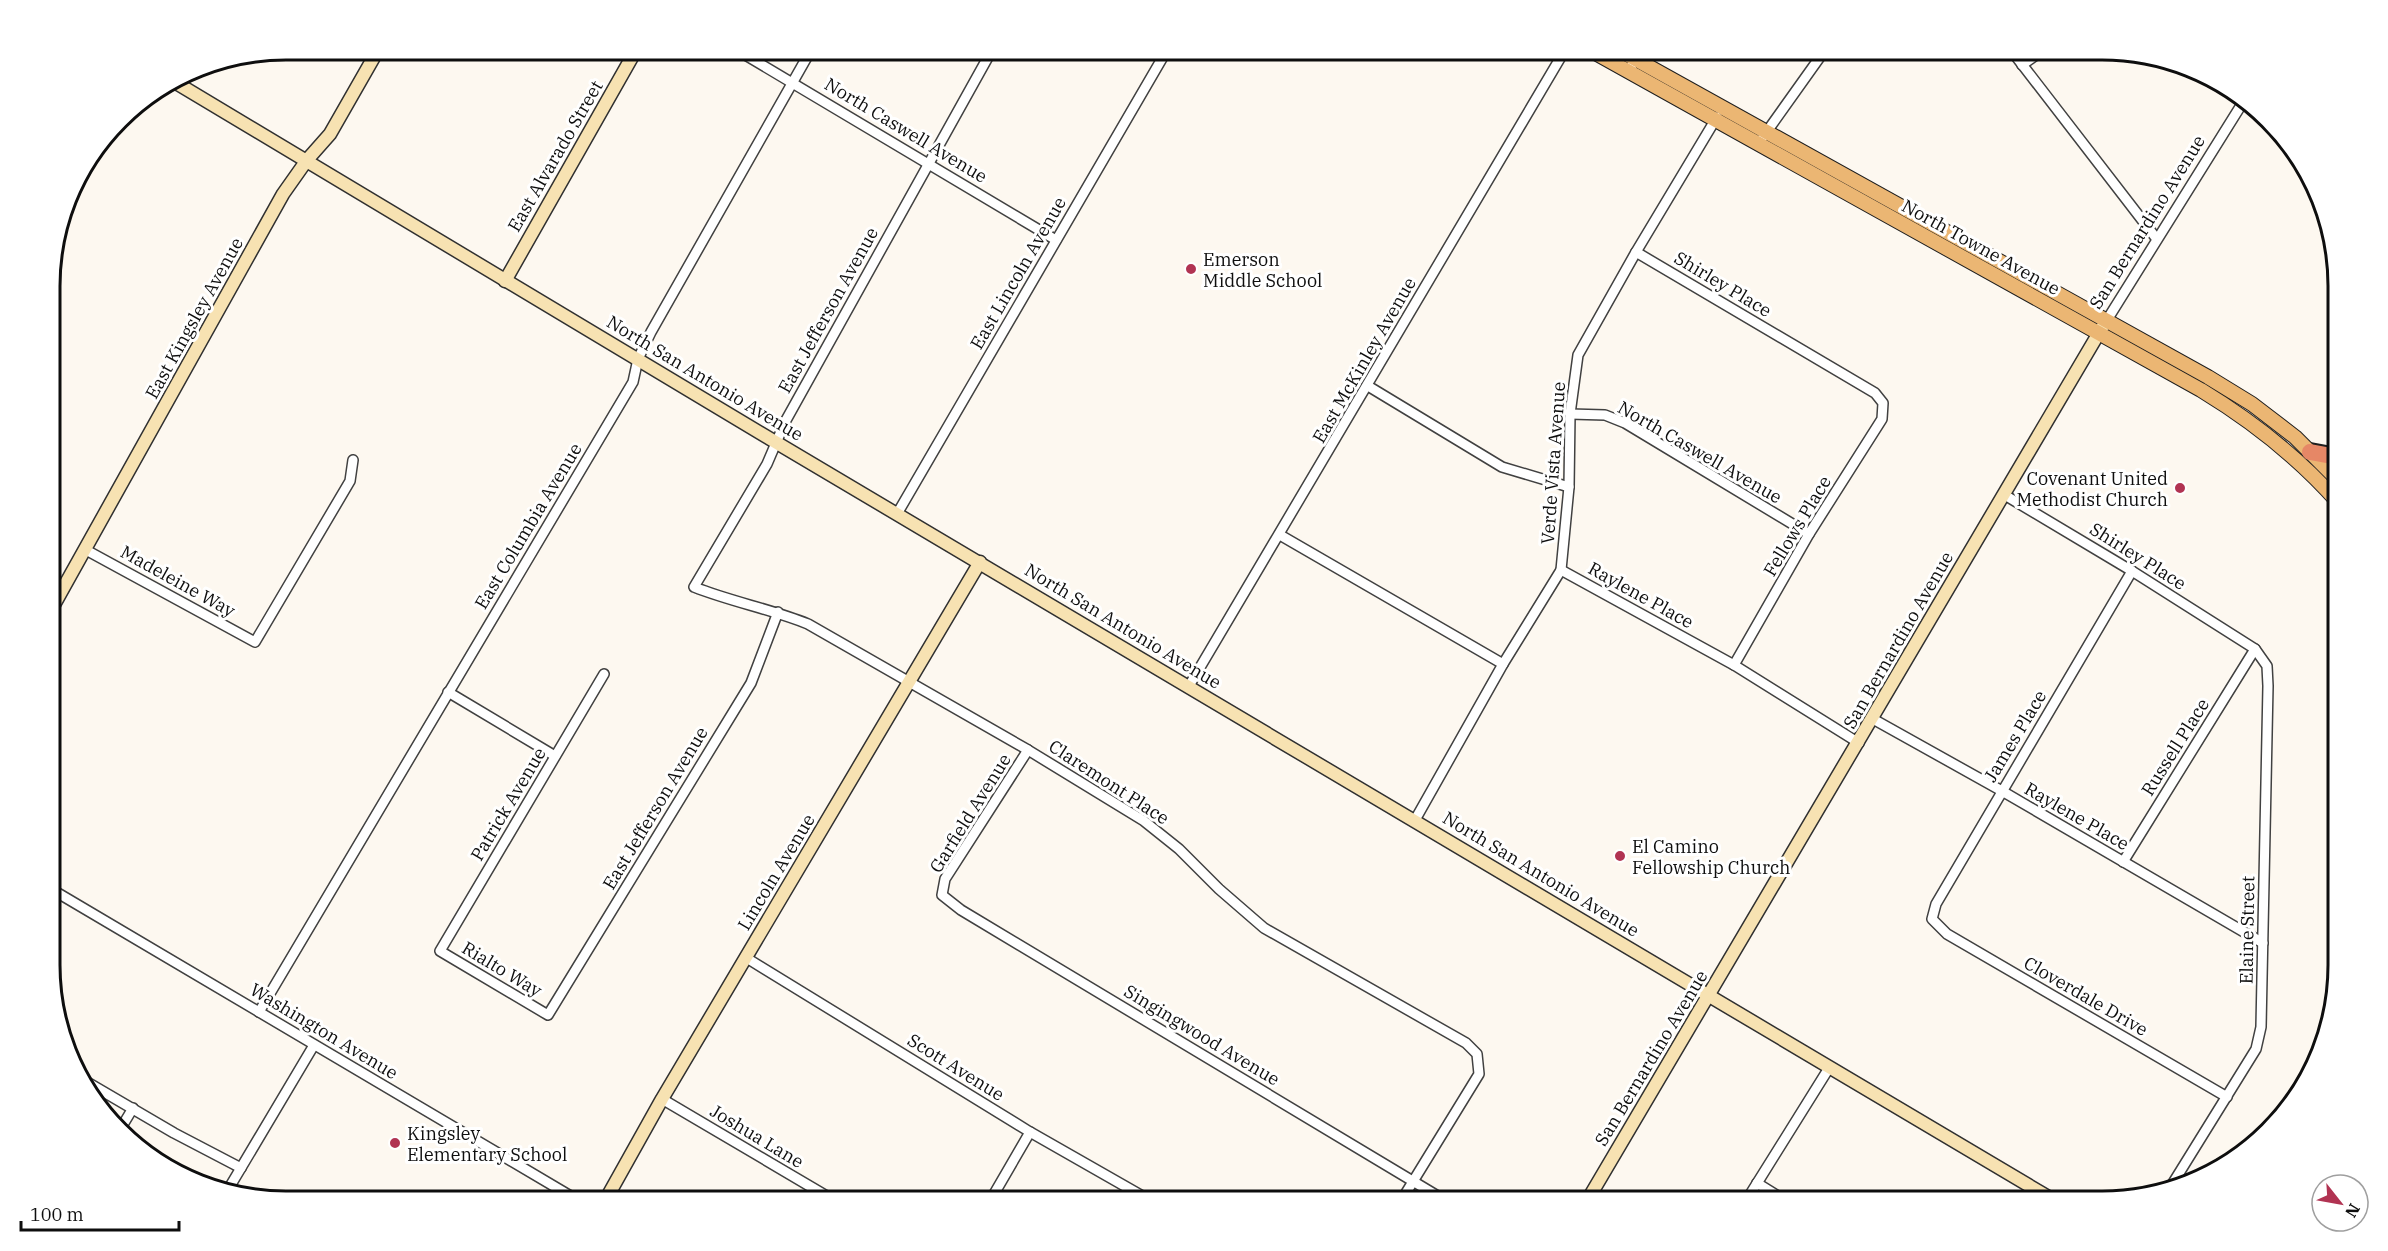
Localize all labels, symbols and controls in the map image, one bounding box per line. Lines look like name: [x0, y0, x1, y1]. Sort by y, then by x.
street label: North Caswell Avenue: [820, 72, 992, 188]
street label: East Alvarado Street: [502, 76, 608, 236]
street label: San Bernardino Avenue: [2084, 131, 2210, 313]
street label: East Lincoln Avenue: [965, 193, 1071, 353]
street label: North Towne Avenue: [1898, 194, 2064, 300]
street label: East Jefferson Avenue: [773, 223, 883, 397]
street label: East Kingsley Avenue: [140, 233, 248, 403]
street label: Shirley Place: [1670, 246, 1776, 322]
place label: Emerson Middle School: [1203, 248, 1322, 292]
marker: Emerson Middle School: [1184, 262, 1198, 276]
street label: East McKinley Avenue: [1307, 273, 1421, 447]
street label: North San Antonio Avenue: [603, 310, 807, 446]
street label: Verde Vista Avenue: [1536, 381, 1570, 545]
street label: North Caswell Avenue: [1614, 396, 1786, 508]
street label: East Columbia Avenue: [469, 439, 587, 613]
place label: Covenant United Methodist Church: [2016, 467, 2168, 511]
street label: Fellows Place: [1758, 472, 1836, 580]
marker: Covenant United Methodist Church: [2173, 481, 2187, 495]
street label: Shirley Place: [2085, 517, 2191, 595]
street label: Madeleine Way: [117, 540, 240, 622]
street label: San Bernardino Avenue: [1838, 547, 1958, 733]
street label: Raylene Place: [1584, 557, 1698, 633]
street label: North San Antonio Avenue: [1021, 558, 1225, 694]
street label: James Place: [1979, 686, 2051, 786]
street label: Russell Place: [2136, 694, 2214, 800]
street label: East Jefferson Avenue: [597, 722, 713, 894]
street label: Claremont Place: [1044, 734, 1174, 830]
street label: Patrick Avenue: [465, 743, 551, 865]
street label: Garfield Avenue: [924, 749, 1016, 877]
street label: Raylene Place: [2021, 777, 2133, 855]
street label: North San Antonio Avenue: [1439, 806, 1643, 942]
street label: Lincoln Avenue: [732, 810, 820, 934]
place label: El Camino Fellowship Church: [1632, 835, 1790, 879]
marker: El Camino Fellowship Church: [1613, 849, 1627, 863]
street label: Elaine Street: [2235, 876, 2259, 984]
street label: Rialto Way: [458, 936, 547, 1002]
street label: Cloverdale Drive: [2020, 951, 2152, 1041]
street label: San Bernardino Avenue: [1589, 966, 1713, 1150]
street label: Washington Avenue: [246, 978, 402, 1084]
street label: Singingwood Avenue: [1120, 979, 1284, 1091]
street label: Scott Avenue: [903, 1028, 1009, 1106]
street label: Joshua Lane: [706, 1099, 808, 1173]
place label: Kingsley Elementary School: [407, 1122, 567, 1166]
marker: Kingsley Elementary School: [388, 1136, 402, 1150]
north arrow: [2310, 1173, 2370, 1233]
scale bar: [21, 1194, 178, 1232]
text: N: [2341, 1200, 2365, 1221]
text: 100 m: [30, 1203, 84, 1226]

